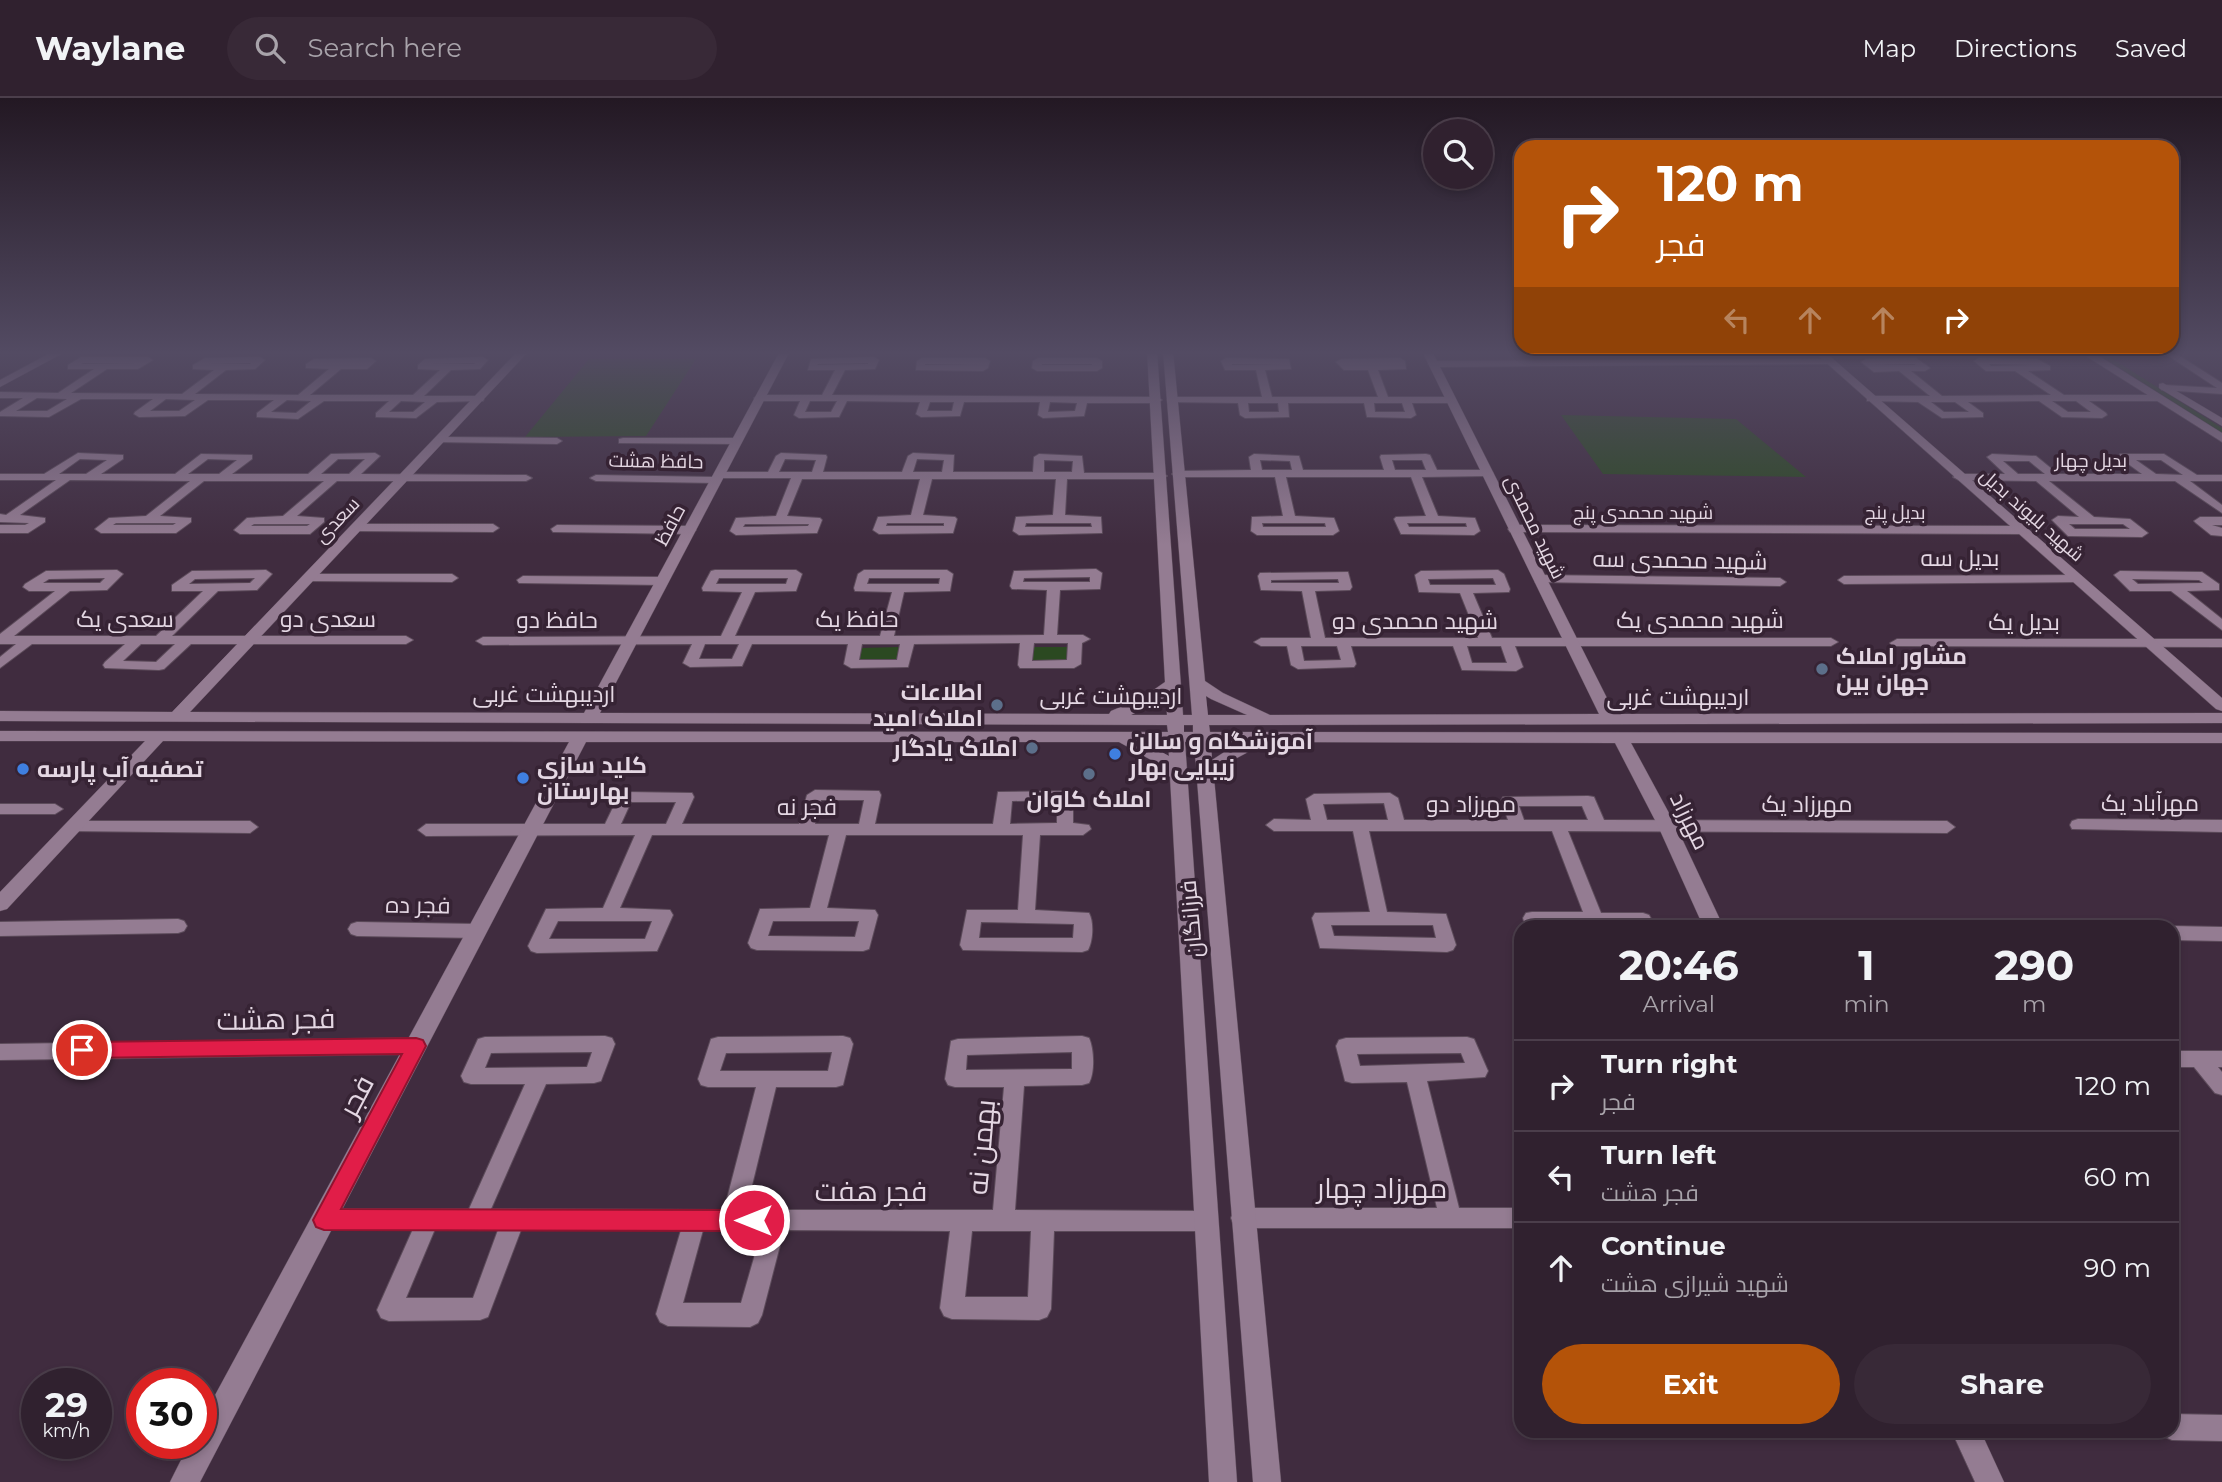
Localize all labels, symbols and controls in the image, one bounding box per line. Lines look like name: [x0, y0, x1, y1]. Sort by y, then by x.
search box: [227, 17, 717, 80]
text: Waylane: [35, 28, 185, 68]
icon: search: [251, 29, 289, 67]
text: Search here: [307, 32, 462, 64]
text: Map: [1863, 34, 1916, 63]
text: Directions: [1954, 34, 2077, 63]
text: Saved: [2115, 34, 2187, 63]
map controls: [1423, 119, 1493, 189]
button: search: [1423, 119, 1493, 189]
text: 120 m: [1657, 154, 1804, 213]
icon: right: [1542, 168, 1633, 259]
text: فجر: [1657, 225, 1705, 264]
icon: left: [1718, 301, 1756, 339]
icon: ahead: [1791, 301, 1829, 339]
icon: ahead: [1864, 301, 1902, 339]
icon: right: [1937, 301, 1975, 339]
street label: حافظ هشت: [608, 449, 704, 473]
street label: بدیل چهار: [2054, 449, 2127, 473]
street label: شهید بلیوند بدیل: [1975, 464, 2089, 566]
street label: شهید محمدی: [1500, 471, 1570, 583]
street label: سعدی: [310, 492, 364, 548]
street label: حافظ: [650, 501, 690, 549]
street label: شهید محمدی پنج: [1573, 501, 1713, 526]
street label: بدیل پنج: [1864, 501, 1926, 526]
street label: شهید محمدی سه: [1592, 544, 1768, 576]
street label: بدیل سه: [1920, 544, 2000, 572]
street label: سعدی یک: [76, 605, 174, 633]
street label: سعدی دو: [280, 605, 376, 633]
street label: حافظ یک: [816, 605, 898, 633]
street label: حافظ دو: [516, 606, 598, 634]
street label: شهید محمدی یک: [1616, 606, 1784, 634]
street label: شهید محمدی دو: [1332, 607, 1498, 635]
street label: بدیل یک: [1988, 608, 2060, 636]
place label: مشاور املاک جهان بین: [1836, 642, 1967, 696]
marker: مشاور املاک جهان بین: [1814, 661, 1830, 677]
place label: اطلاعات املاک امید: [873, 678, 983, 732]
street label: اردیبهشت غربی: [472, 680, 616, 708]
street label: اردیبهشت غربی: [1039, 682, 1183, 710]
street label: اردیبهشت غربی: [1606, 683, 1750, 711]
marker: اطلاعات املاک امید: [989, 697, 1005, 713]
place label: آموزشگاه و سالن زیبایی بهار: [1128, 727, 1314, 781]
place label: املاک یادگار: [892, 734, 1018, 762]
marker: املاک یادگار: [1024, 740, 1040, 756]
marker: آموزشگاه و سالن زیبایی بهار: [1107, 746, 1123, 762]
place label: کلید سازی بهارستان: [537, 751, 647, 805]
place label: تصفیه آب پارسه: [37, 755, 204, 785]
marker: تصفیه آب پارسه: [15, 761, 31, 777]
marker: املاک کاوان: [1081, 766, 1097, 782]
marker: کلید سازی بهارستان: [515, 770, 531, 786]
place label: املاک کاوان: [1026, 785, 1152, 813]
street label: مهرزاد: [1664, 788, 1716, 854]
street label: مهرآباد یک: [2101, 789, 2199, 817]
street label: مهرزاد دو: [1426, 790, 1516, 818]
street label: مهرزاد یک: [1761, 790, 1853, 818]
street label: فجر نه: [777, 793, 837, 821]
street label: فرزانگان: [1174, 879, 1208, 959]
street label: فجر ده: [385, 890, 451, 920]
text: 20:46: [1619, 939, 1739, 991]
text: 1: [1858, 939, 1875, 991]
text: 290: [1994, 939, 2074, 991]
text: Arrival: [1642, 990, 1715, 1018]
text: min: [1843, 990, 1890, 1018]
text: m: [2022, 990, 2046, 1018]
street label: فجر هشت: [216, 1001, 336, 1037]
pin: [52, 1020, 112, 1080]
icon: arrive: [63, 1031, 101, 1069]
text: Turn right: [1601, 1048, 1737, 1080]
icon: right: [1542, 1067, 1580, 1105]
street label: فجر: [330, 1069, 381, 1124]
text: 120 m: [2075, 1070, 2151, 1102]
text: فجر: [1601, 1088, 1636, 1116]
street label: بهمن نه: [960, 1098, 1002, 1196]
text: Turn left: [1601, 1139, 1717, 1171]
icon: left: [1542, 1158, 1580, 1196]
text: 60 m: [2084, 1161, 2151, 1193]
street label: مهرزاد چهار: [1315, 1171, 1447, 1207]
street label: فجر هفت: [815, 1174, 927, 1208]
text: فجر هشت: [1601, 1179, 1699, 1207]
position arrow: [717, 1183, 791, 1257]
text: Continue: [1601, 1230, 1726, 1262]
icon: ahead: [1542, 1249, 1580, 1287]
text: 90 m: [2084, 1252, 2151, 1284]
text: شهید شیرازی هشت: [1601, 1270, 1789, 1298]
button: Exit: [1542, 1344, 1840, 1424]
button: Share: [1854, 1344, 2151, 1424]
speed limit sign: 30: [126, 1368, 217, 1459]
text: 29: [45, 1383, 88, 1426]
text: km/h: [42, 1420, 91, 1442]

